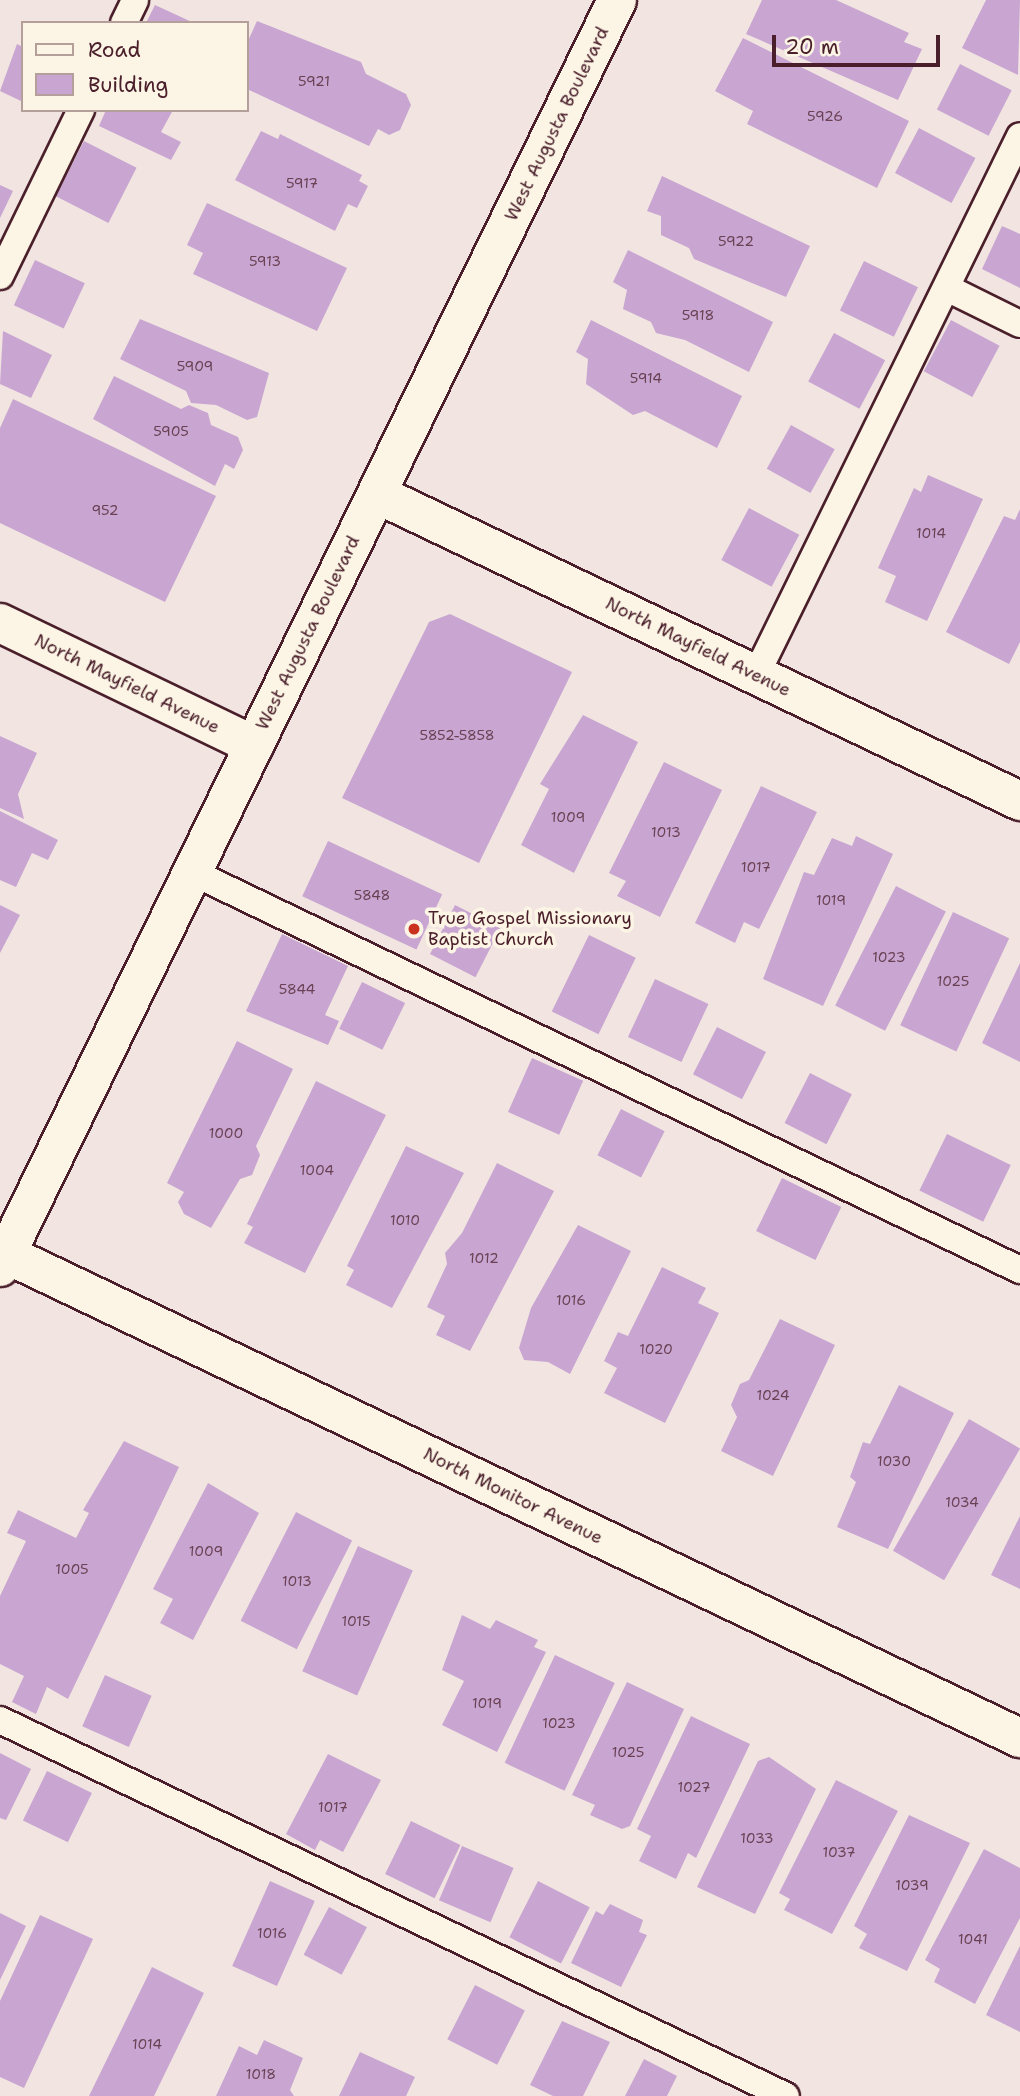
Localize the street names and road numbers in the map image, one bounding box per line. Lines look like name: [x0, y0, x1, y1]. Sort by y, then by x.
street label: West Augusta Boulevard: [501, 23, 613, 225]
street label: West Augusta Boulevard: [252, 532, 364, 734]
street label: North Mayfield Avenue: [602, 593, 794, 701]
street label: North Mayfield Avenue: [31, 630, 223, 738]
street label: North Monitor Avenue: [420, 1443, 606, 1549]

